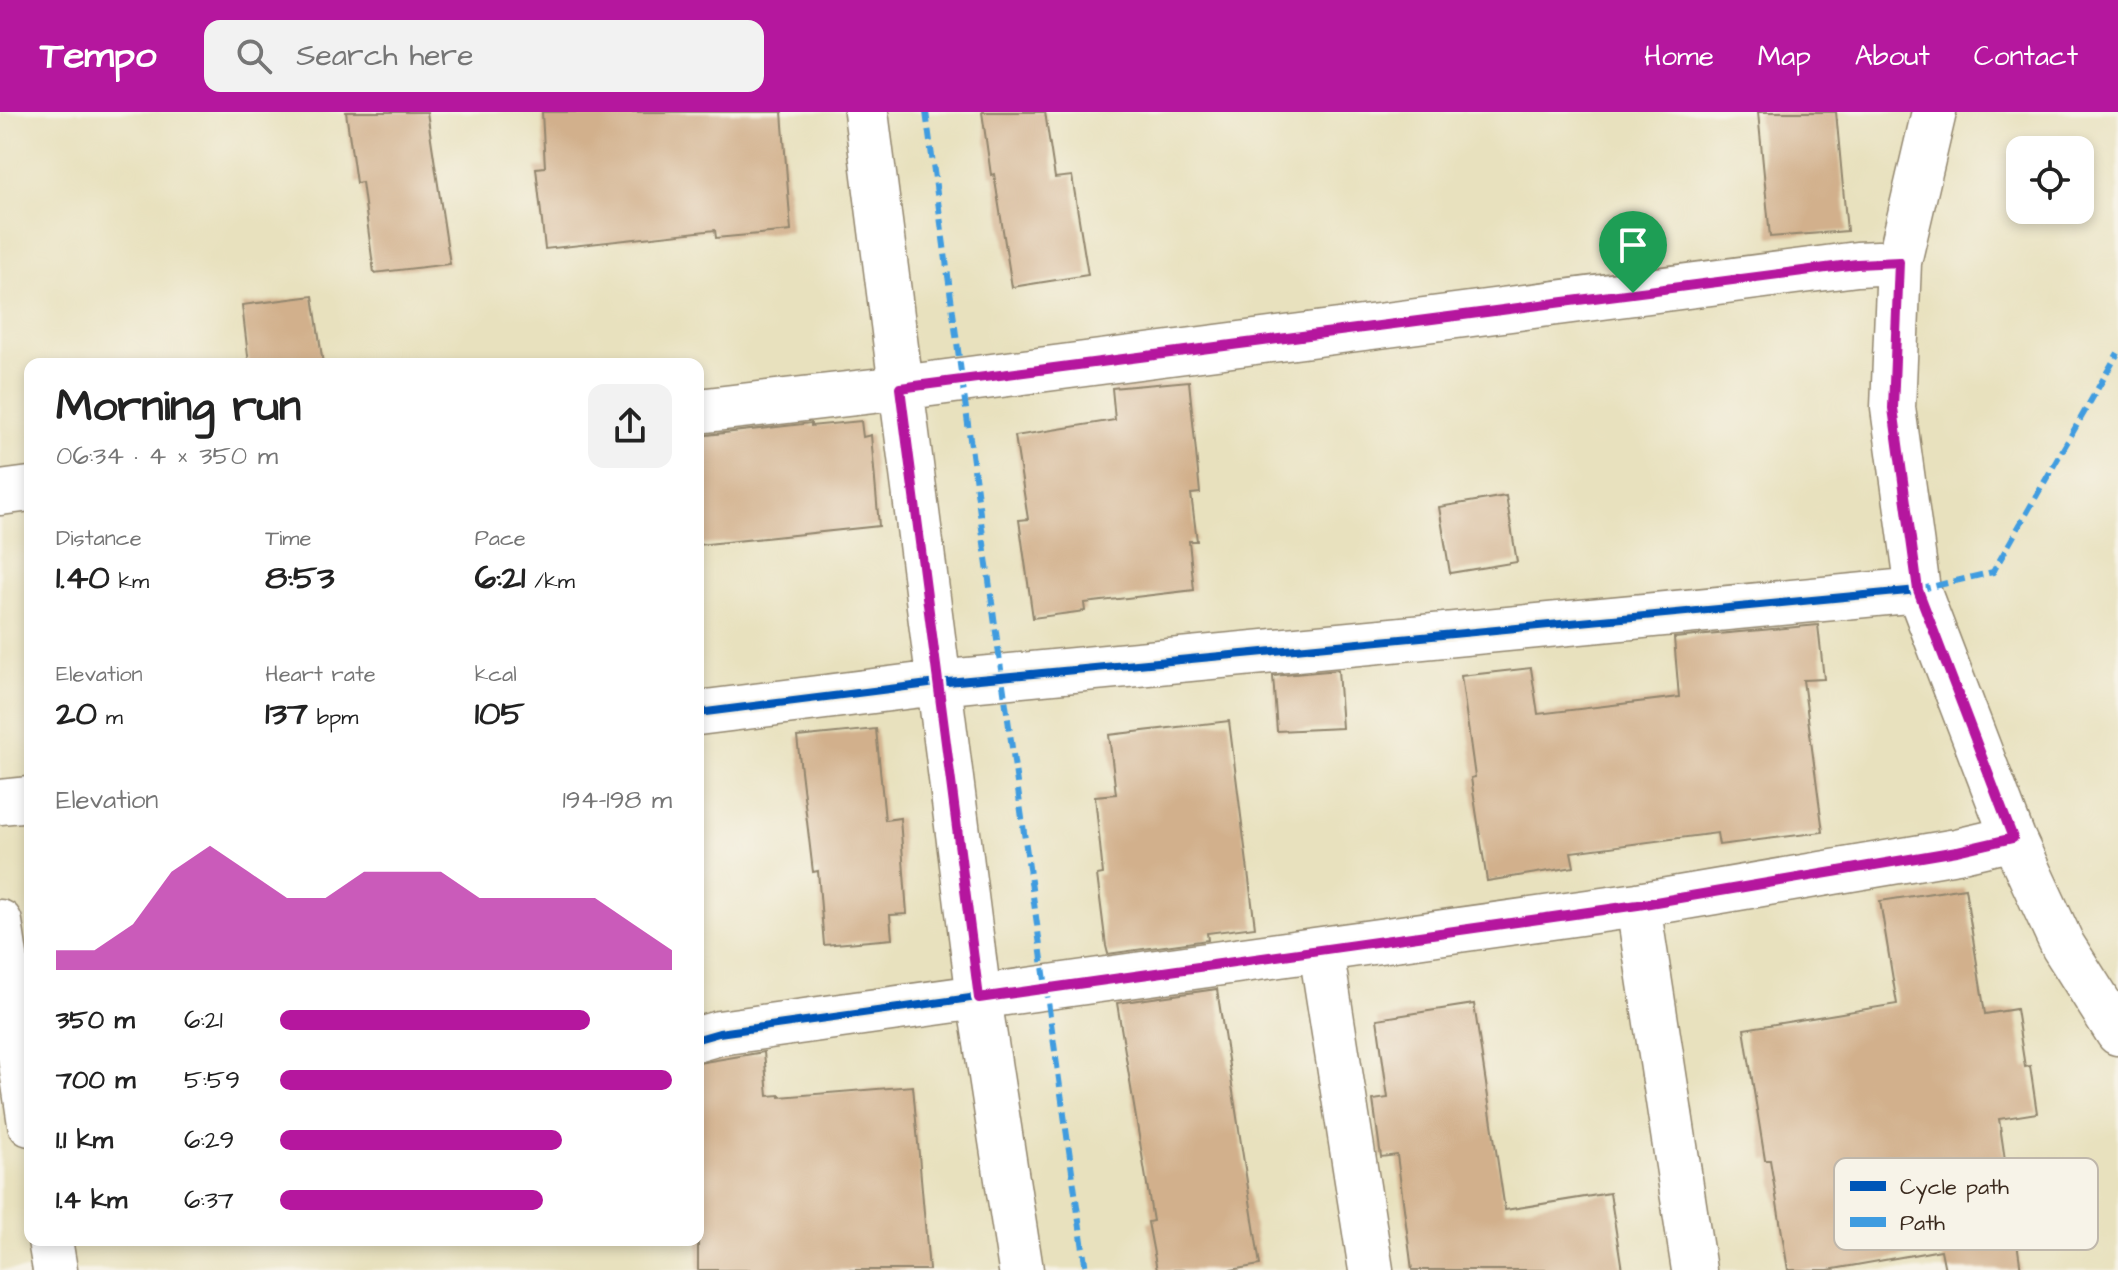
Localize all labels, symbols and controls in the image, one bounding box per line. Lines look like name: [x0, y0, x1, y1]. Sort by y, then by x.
search box: [204, 20, 764, 92]
text: Tempo: [40, 30, 156, 82]
icon: search: [232, 34, 276, 78]
text: Search here: [296, 35, 473, 77]
text: Home: [1644, 37, 1714, 76]
text: Map: [1758, 37, 1811, 76]
text: About: [1855, 37, 1930, 76]
text: Contact: [1974, 37, 2078, 76]
map controls: [2006, 136, 2094, 224]
button: locate: [2006, 136, 2094, 224]
pin: [1599, 211, 1667, 293]
icon: arrive: [1611, 223, 1655, 267]
text: Morning run: [56, 377, 301, 438]
button: share: [588, 384, 672, 468]
text: 06:34 · 4 × 350 m: [56, 438, 278, 474]
text: Distance: [56, 523, 142, 554]
text: Time: [265, 523, 311, 554]
text: Pace: [475, 523, 526, 554]
text: 1.40: [56, 554, 110, 602]
text: 8:53: [265, 554, 334, 602]
text: 6:21: [475, 554, 525, 602]
text: km: [110, 566, 149, 597]
text: /km: [525, 566, 575, 597]
text: Elevation: [56, 659, 143, 690]
text: Heart rate: [265, 659, 376, 690]
text: kcal: [475, 659, 517, 690]
text: 20: [56, 690, 97, 738]
text: 137: [265, 690, 308, 738]
text: 105: [475, 690, 525, 738]
text: m: [97, 702, 123, 733]
text: bpm: [308, 702, 358, 733]
text: Elevation: [56, 782, 158, 818]
text: 194–198 m: [562, 782, 672, 818]
text: 350 m: [56, 1002, 135, 1038]
text: 6:21: [184, 1002, 223, 1038]
text: 700 m: [56, 1062, 135, 1098]
text: 5:59: [184, 1062, 240, 1098]
text: 1.1 km: [56, 1122, 113, 1158]
text: 6:29: [184, 1122, 234, 1158]
legend: [1834, 1158, 2098, 1250]
text: Cycle path: [1900, 1172, 2009, 1204]
text: 1.4 km: [56, 1182, 127, 1218]
text: 6:37: [184, 1182, 234, 1218]
text: Path: [1900, 1208, 1945, 1239]

